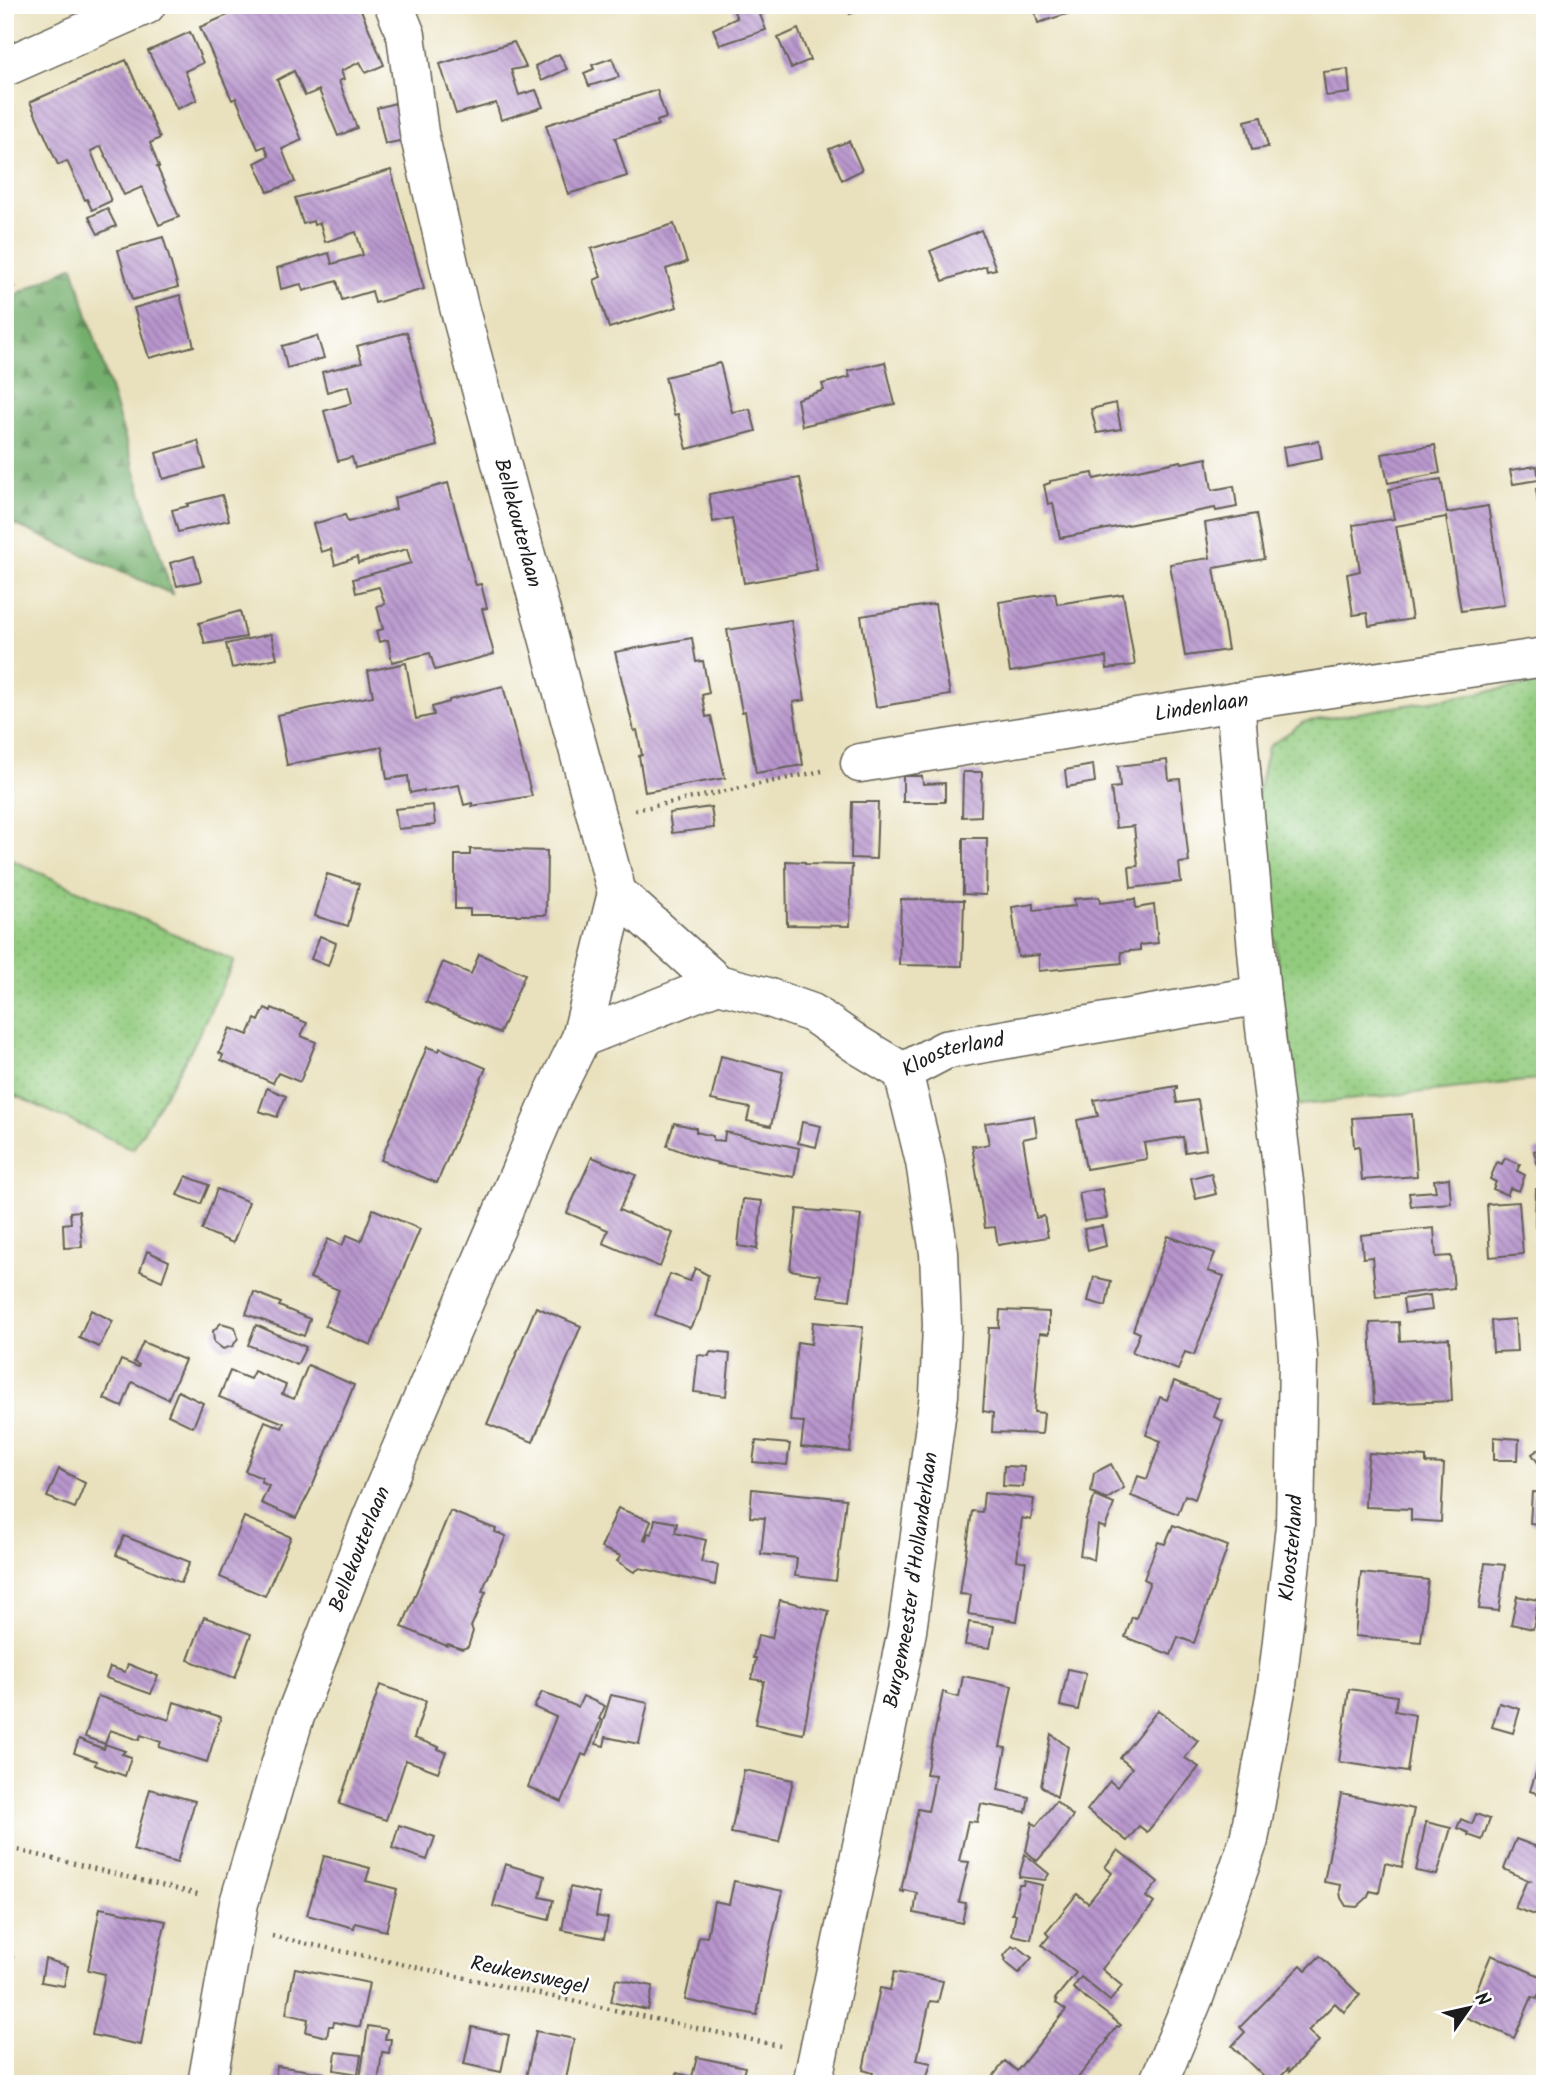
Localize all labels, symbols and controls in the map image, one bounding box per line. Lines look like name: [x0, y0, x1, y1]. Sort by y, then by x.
street label: Bellekouterlaan: [484, 455, 550, 591]
street label: Lindenlaan: [1152, 684, 1251, 731]
street label: Kloosterland: [896, 1023, 1008, 1086]
street label: Burgemeester d'Hollanderlaan: [875, 1450, 948, 1711]
street label: Bellekouterlaan: [320, 1481, 400, 1617]
street label: Kloosterland: [1270, 1494, 1312, 1603]
street label: Reukenswegel: [467, 1947, 591, 2005]
north arrow: [1434, 1974, 1504, 2044]
text: N: [1466, 1986, 1497, 2013]

